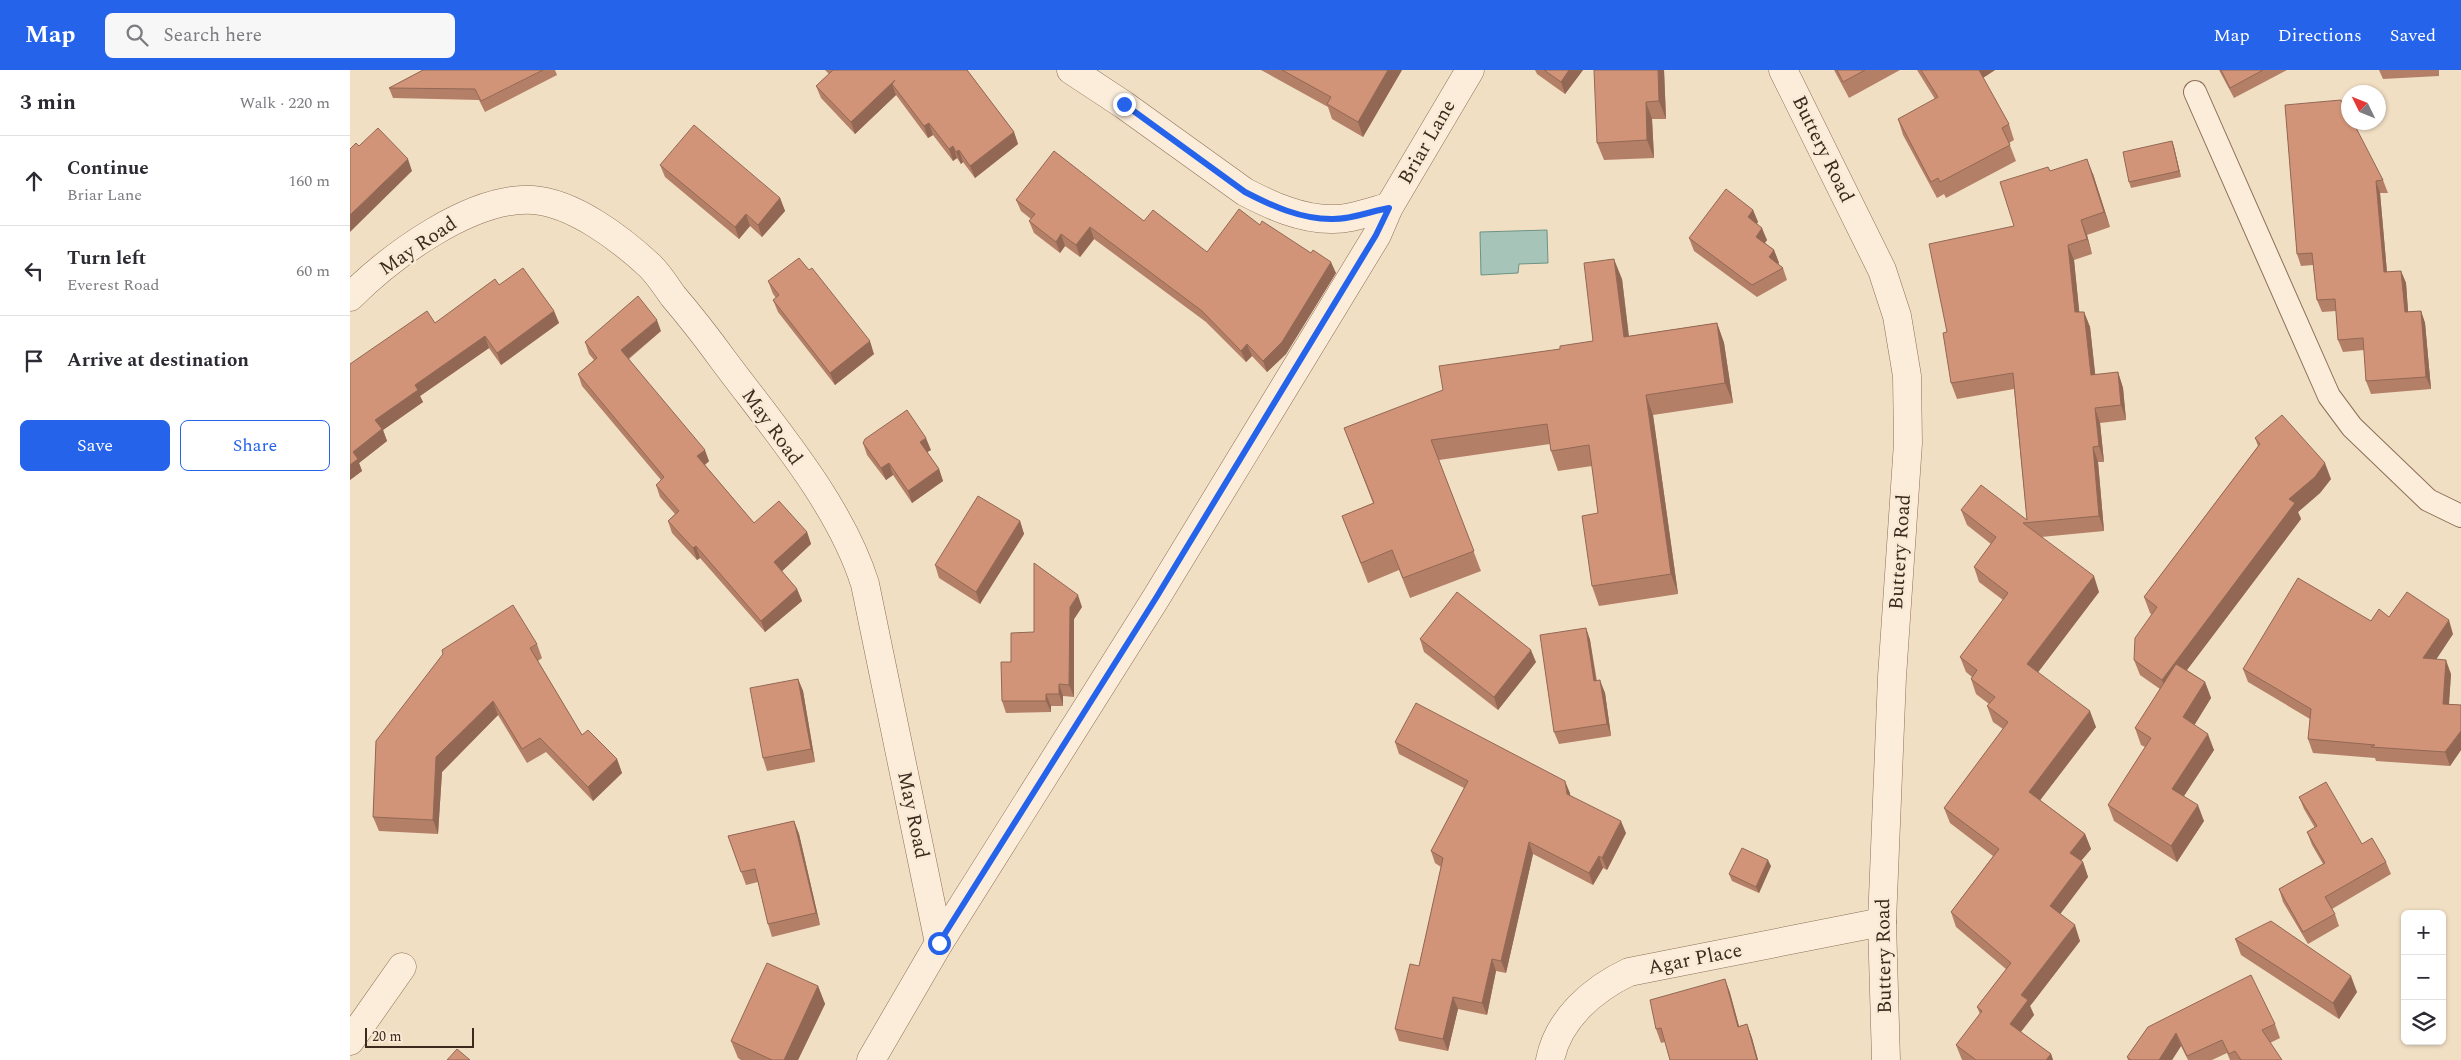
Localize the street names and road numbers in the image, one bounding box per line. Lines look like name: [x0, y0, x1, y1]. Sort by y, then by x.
street label: Buttery Road: [1784, 90, 1862, 208]
street label: Briar Lane: [1391, 94, 1463, 190]
street label: May Road: [373, 209, 463, 283]
street label: May Road: [734, 382, 810, 472]
street label: Buttery Road: [1881, 493, 1919, 611]
street label: May Road: [889, 769, 937, 861]
street label: Buttery Road: [1868, 898, 1900, 1014]
street label: Agar Place: [1645, 935, 1745, 983]

